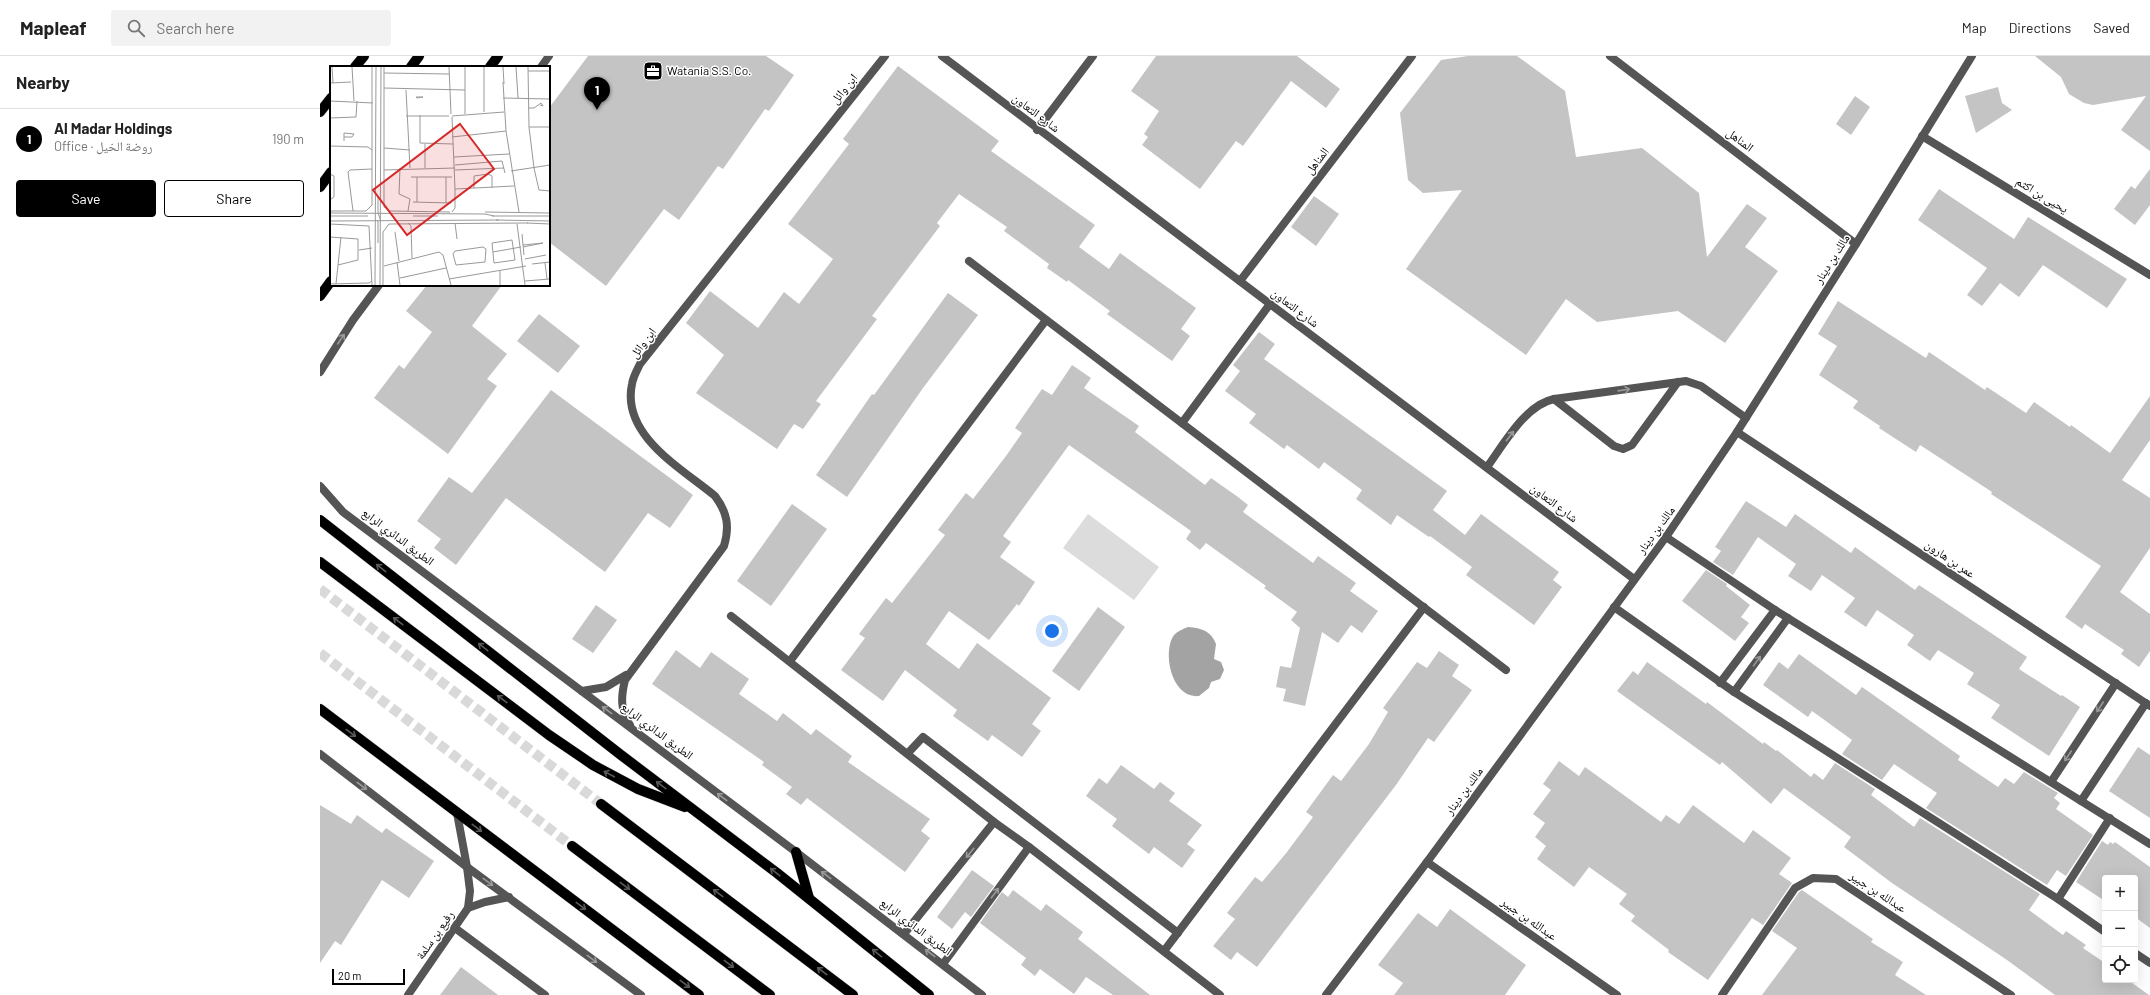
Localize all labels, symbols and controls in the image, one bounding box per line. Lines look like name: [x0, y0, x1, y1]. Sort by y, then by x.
search box: [111, 10, 391, 46]
text: Mapleaf: [20, 16, 87, 39]
icon: search: [125, 17, 147, 39]
text: Search here: [157, 19, 235, 37]
text: Map: [1962, 19, 1987, 36]
text: Directions: [2009, 19, 2071, 36]
text: Saved: [2093, 19, 2130, 36]
office icon: Watania S.S. Co.: [642, 60, 664, 82]
place label: Watania S.S. Co.: [667, 63, 751, 77]
inset map: [330, 66, 550, 286]
street label: ابن وائل: [827, 70, 861, 107]
text: Nearby: [16, 72, 70, 92]
pin: 1: [584, 77, 610, 110]
street label: شارع التعاون: [1009, 90, 1063, 136]
text: Al Madar Holdings: [54, 119, 172, 137]
street label: المناهل: [1724, 125, 1757, 155]
text: 1: [27, 131, 31, 147]
text: 190 m: [272, 131, 304, 147]
text: Office · روضة الخيل: [54, 138, 153, 154]
street label: المناهل: [1301, 144, 1332, 177]
street label: يحيى بن اكثم: [2013, 173, 2071, 217]
button: Save: [16, 180, 156, 217]
button: Share: [164, 180, 304, 217]
street label: مالك بن دينار: [1810, 231, 1853, 287]
street label: شارع التعاون: [1268, 285, 1322, 331]
street label: ابن وائل: [626, 324, 659, 361]
one-way arrow: [337, 334, 345, 345]
one-way arrow: [1618, 386, 1631, 393]
one-way arrow: [1506, 430, 1515, 441]
street label: شارع التعاون: [1527, 480, 1581, 526]
street label: مالك بن دينار: [1633, 503, 1678, 557]
street label: الطريق الدائري الرابع: [358, 505, 437, 571]
street label: عمر بن هارون: [1922, 536, 1978, 581]
one-way arrow: [375, 563, 386, 572]
one-way arrow: [393, 617, 404, 626]
your location: [1042, 621, 1062, 641]
one-way arrow: [478, 643, 489, 652]
one-way arrow: [1753, 655, 1761, 666]
one-way arrow: [497, 695, 508, 704]
street label: الطريق الدائري الرابع: [617, 699, 696, 765]
one-way arrow: [2096, 701, 2104, 712]
one-way arrow: [602, 706, 613, 714]
one-way arrow: [345, 729, 356, 737]
one-way arrow: [2063, 750, 2071, 762]
street label: مالك بن دينار: [1441, 764, 1486, 818]
one-way arrow: [603, 769, 615, 777]
one-way arrow: [655, 780, 666, 789]
one-way arrow: [357, 782, 368, 791]
one-way arrow: [717, 792, 728, 801]
one-way arrow: [471, 824, 482, 832]
one-way arrow: [965, 847, 974, 858]
one-way arrow: [770, 867, 781, 876]
street label: عبدالله بن جبير: [1846, 867, 1909, 916]
one-way arrow: [821, 871, 832, 879]
map controls: [2102, 875, 2138, 983]
button: +: [2102, 875, 2138, 911]
one-way arrow: [482, 878, 493, 886]
one-way arrow: [620, 882, 631, 890]
one-way arrow: [991, 887, 999, 898]
one-way arrow: [713, 889, 724, 897]
street label: عبدالله بن جبير: [1498, 893, 1560, 944]
street label: الطريق الدائري الرابع: [876, 895, 955, 961]
one-way arrow: [575, 902, 586, 910]
street label: رفيع بن سلمة: [412, 907, 457, 962]
button: −: [2102, 911, 2138, 947]
button: locate: [2102, 947, 2138, 983]
one-way arrow: [871, 949, 882, 957]
one-way arrow: [924, 949, 935, 958]
one-way arrow: [587, 955, 598, 963]
one-way arrow: [723, 960, 734, 969]
scale bar: [332, 967, 405, 986]
one-way arrow: [817, 967, 828, 976]
text: 20 m: [338, 969, 361, 982]
one-way arrow: [679, 980, 690, 989]

